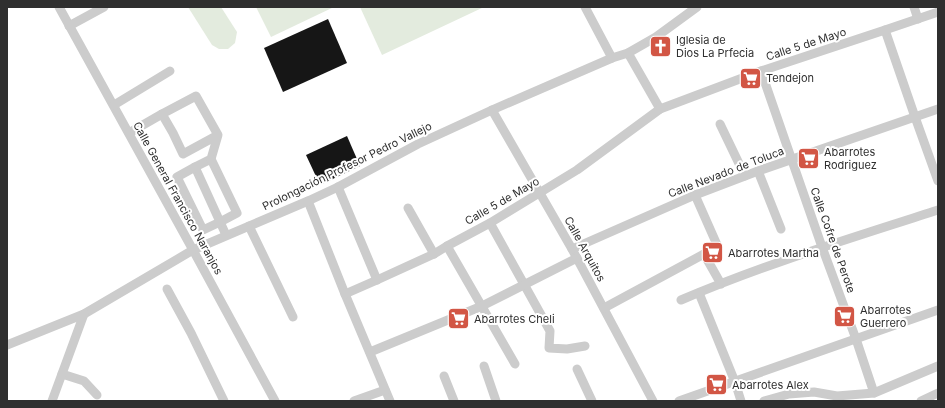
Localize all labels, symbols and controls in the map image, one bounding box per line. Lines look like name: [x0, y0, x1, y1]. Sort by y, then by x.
street label: Calle 5 de Mayo: [764, 24, 848, 64]
church icon: Iglesia de Dios La Prfecia: [648, 33, 674, 59]
place label: Iglesia de Dios La Prfecia: [676, 33, 754, 60]
supermarket icon: Tendejon: [737, 65, 763, 91]
place label: Tendejon: [766, 71, 814, 85]
street label: Calle General Francisco Naranjos: [130, 119, 226, 277]
street label: Prolongación Profesor Pedro Vallejo: [260, 119, 434, 213]
street label: Calle Nevado de Toluca: [666, 143, 786, 201]
supermarket icon: Abarrotes Rodriguez: [796, 145, 822, 171]
place label: Abarrotes Rodriguez: [824, 145, 877, 172]
street label: Calle 5 de Mayo: [462, 174, 542, 228]
street label: Calle Cofre de Perote: [807, 185, 859, 295]
street label: Calle Arquitos: [561, 214, 609, 284]
supermarket icon: Abarrotes Martha: [699, 240, 725, 266]
place label: Abarrotes Martha: [728, 246, 819, 260]
supermarket icon: Abarrotes Guerrero: [832, 303, 858, 329]
place label: Abarrotes Guerrero: [860, 303, 911, 330]
supermarket icon: Abarrotes Cheli: [446, 306, 472, 332]
place label: Abarrotes Cheli: [474, 312, 555, 326]
supermarket icon: Abarrotes Alex: [704, 372, 730, 398]
place label: Abarrotes Alex: [732, 378, 809, 392]

